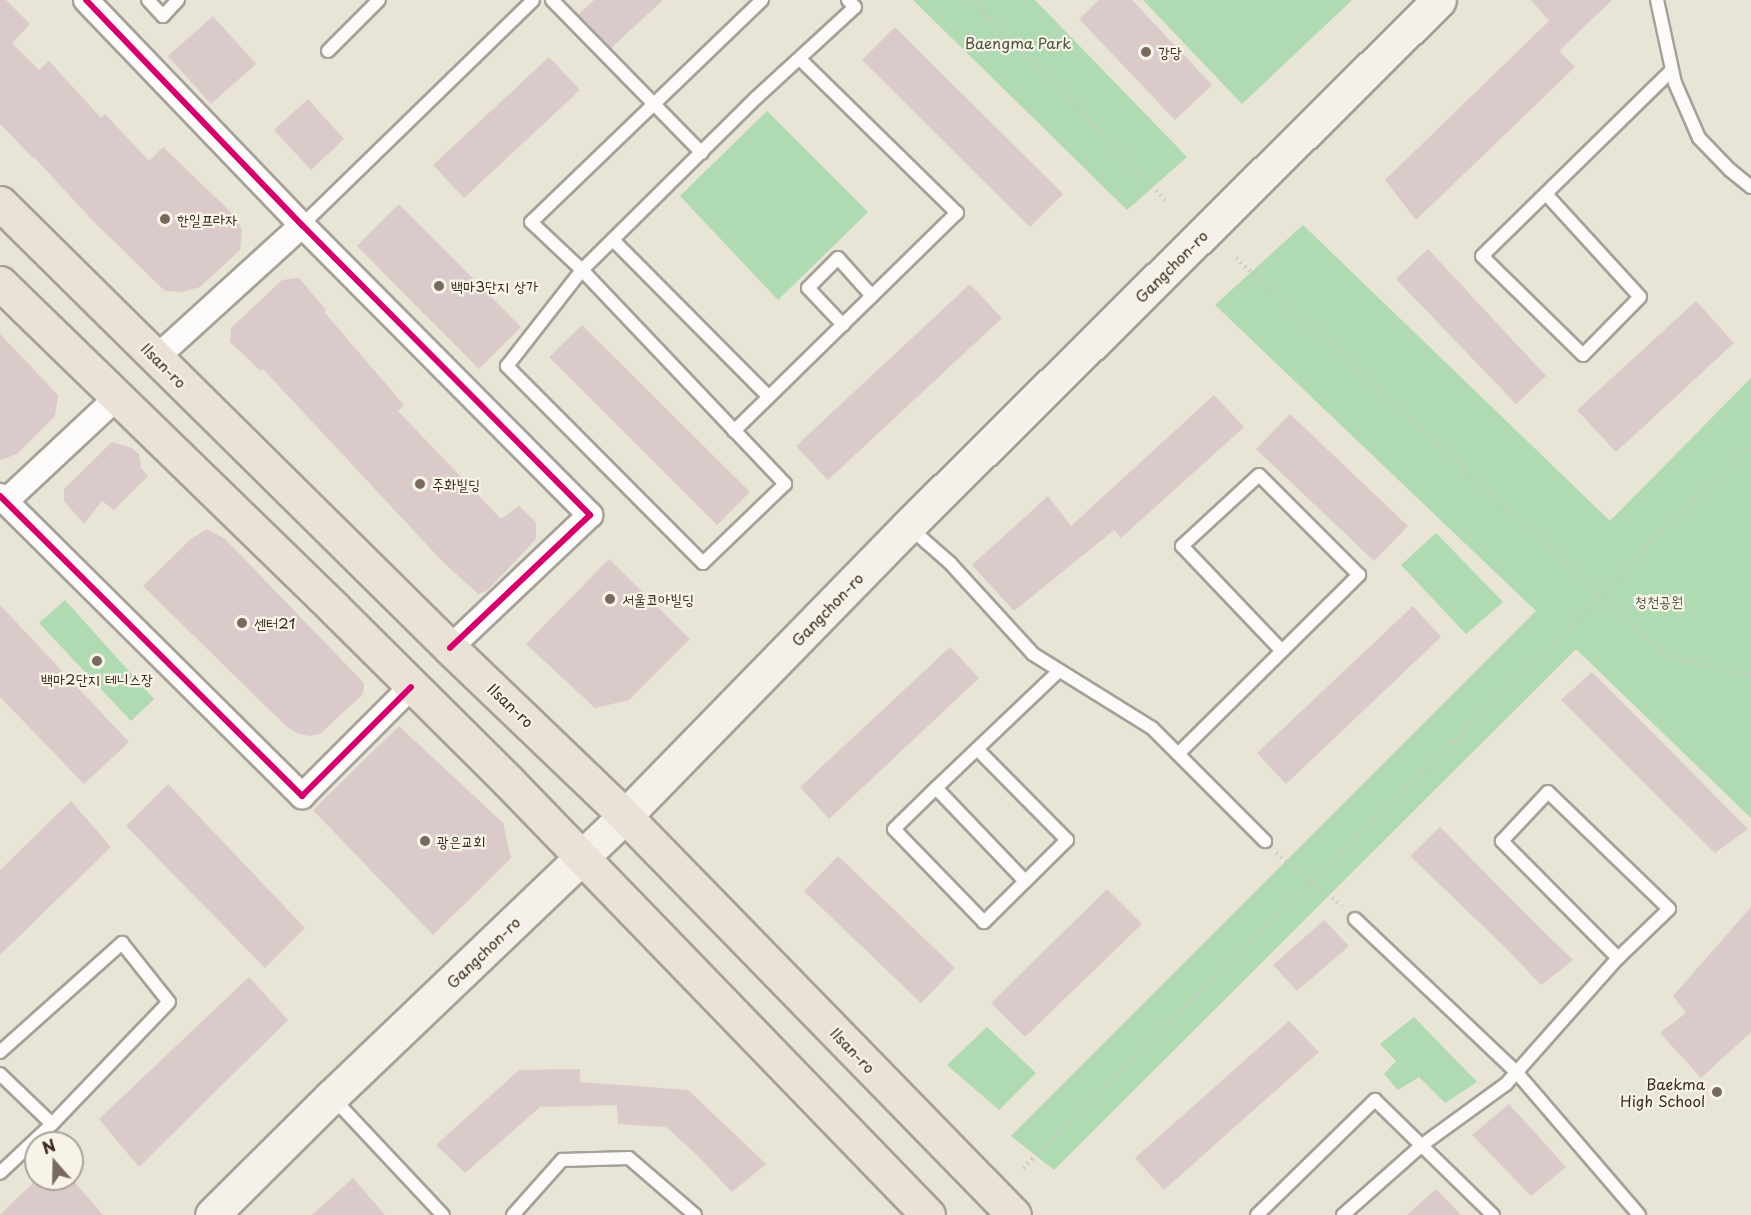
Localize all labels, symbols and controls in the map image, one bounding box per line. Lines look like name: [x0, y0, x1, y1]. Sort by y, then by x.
park label: Baengma Park: [965, 34, 1071, 52]
place label: 강당: [1158, 43, 1182, 61]
marker: 강당: [1139, 45, 1153, 59]
place label: 한일프라자: [177, 210, 237, 228]
marker: 한일프라자: [158, 212, 172, 226]
street label: Gangchon-ro: [1131, 226, 1211, 306]
place label: 백마3단지 상가: [451, 277, 538, 295]
marker: 백마3단지 상가: [432, 279, 446, 293]
street label: Ilsan-ro: [138, 339, 190, 391]
place label: 주화빌딩: [432, 475, 480, 493]
marker: 주화빌딩: [413, 477, 427, 491]
street label: Gangchon-ro: [788, 569, 866, 649]
place label: 서울코아빌딩: [622, 590, 694, 608]
marker: 서울코아빌딩: [603, 592, 617, 606]
park label: 청천공원: [1635, 592, 1683, 610]
place label: 센터21: [254, 614, 295, 632]
marker: 센터21: [235, 616, 249, 630]
marker: 백마2단지 테니스장: [90, 654, 104, 668]
place label: 백마2단지 테니스장: [41, 670, 153, 688]
street label: Ilsan-ro: [484, 679, 538, 731]
place label: 광은교회: [437, 832, 485, 850]
marker: 광은교회: [418, 834, 432, 848]
street label: Gangchon-ro: [443, 913, 523, 991]
street label: Ilsan-ro: [827, 1024, 879, 1076]
place label: Baekma High School: [1620, 1074, 1705, 1109]
marker: Baekma High School: [1710, 1085, 1724, 1099]
north arrow: [24, 1131, 84, 1191]
text: N: [38, 1133, 59, 1159]

